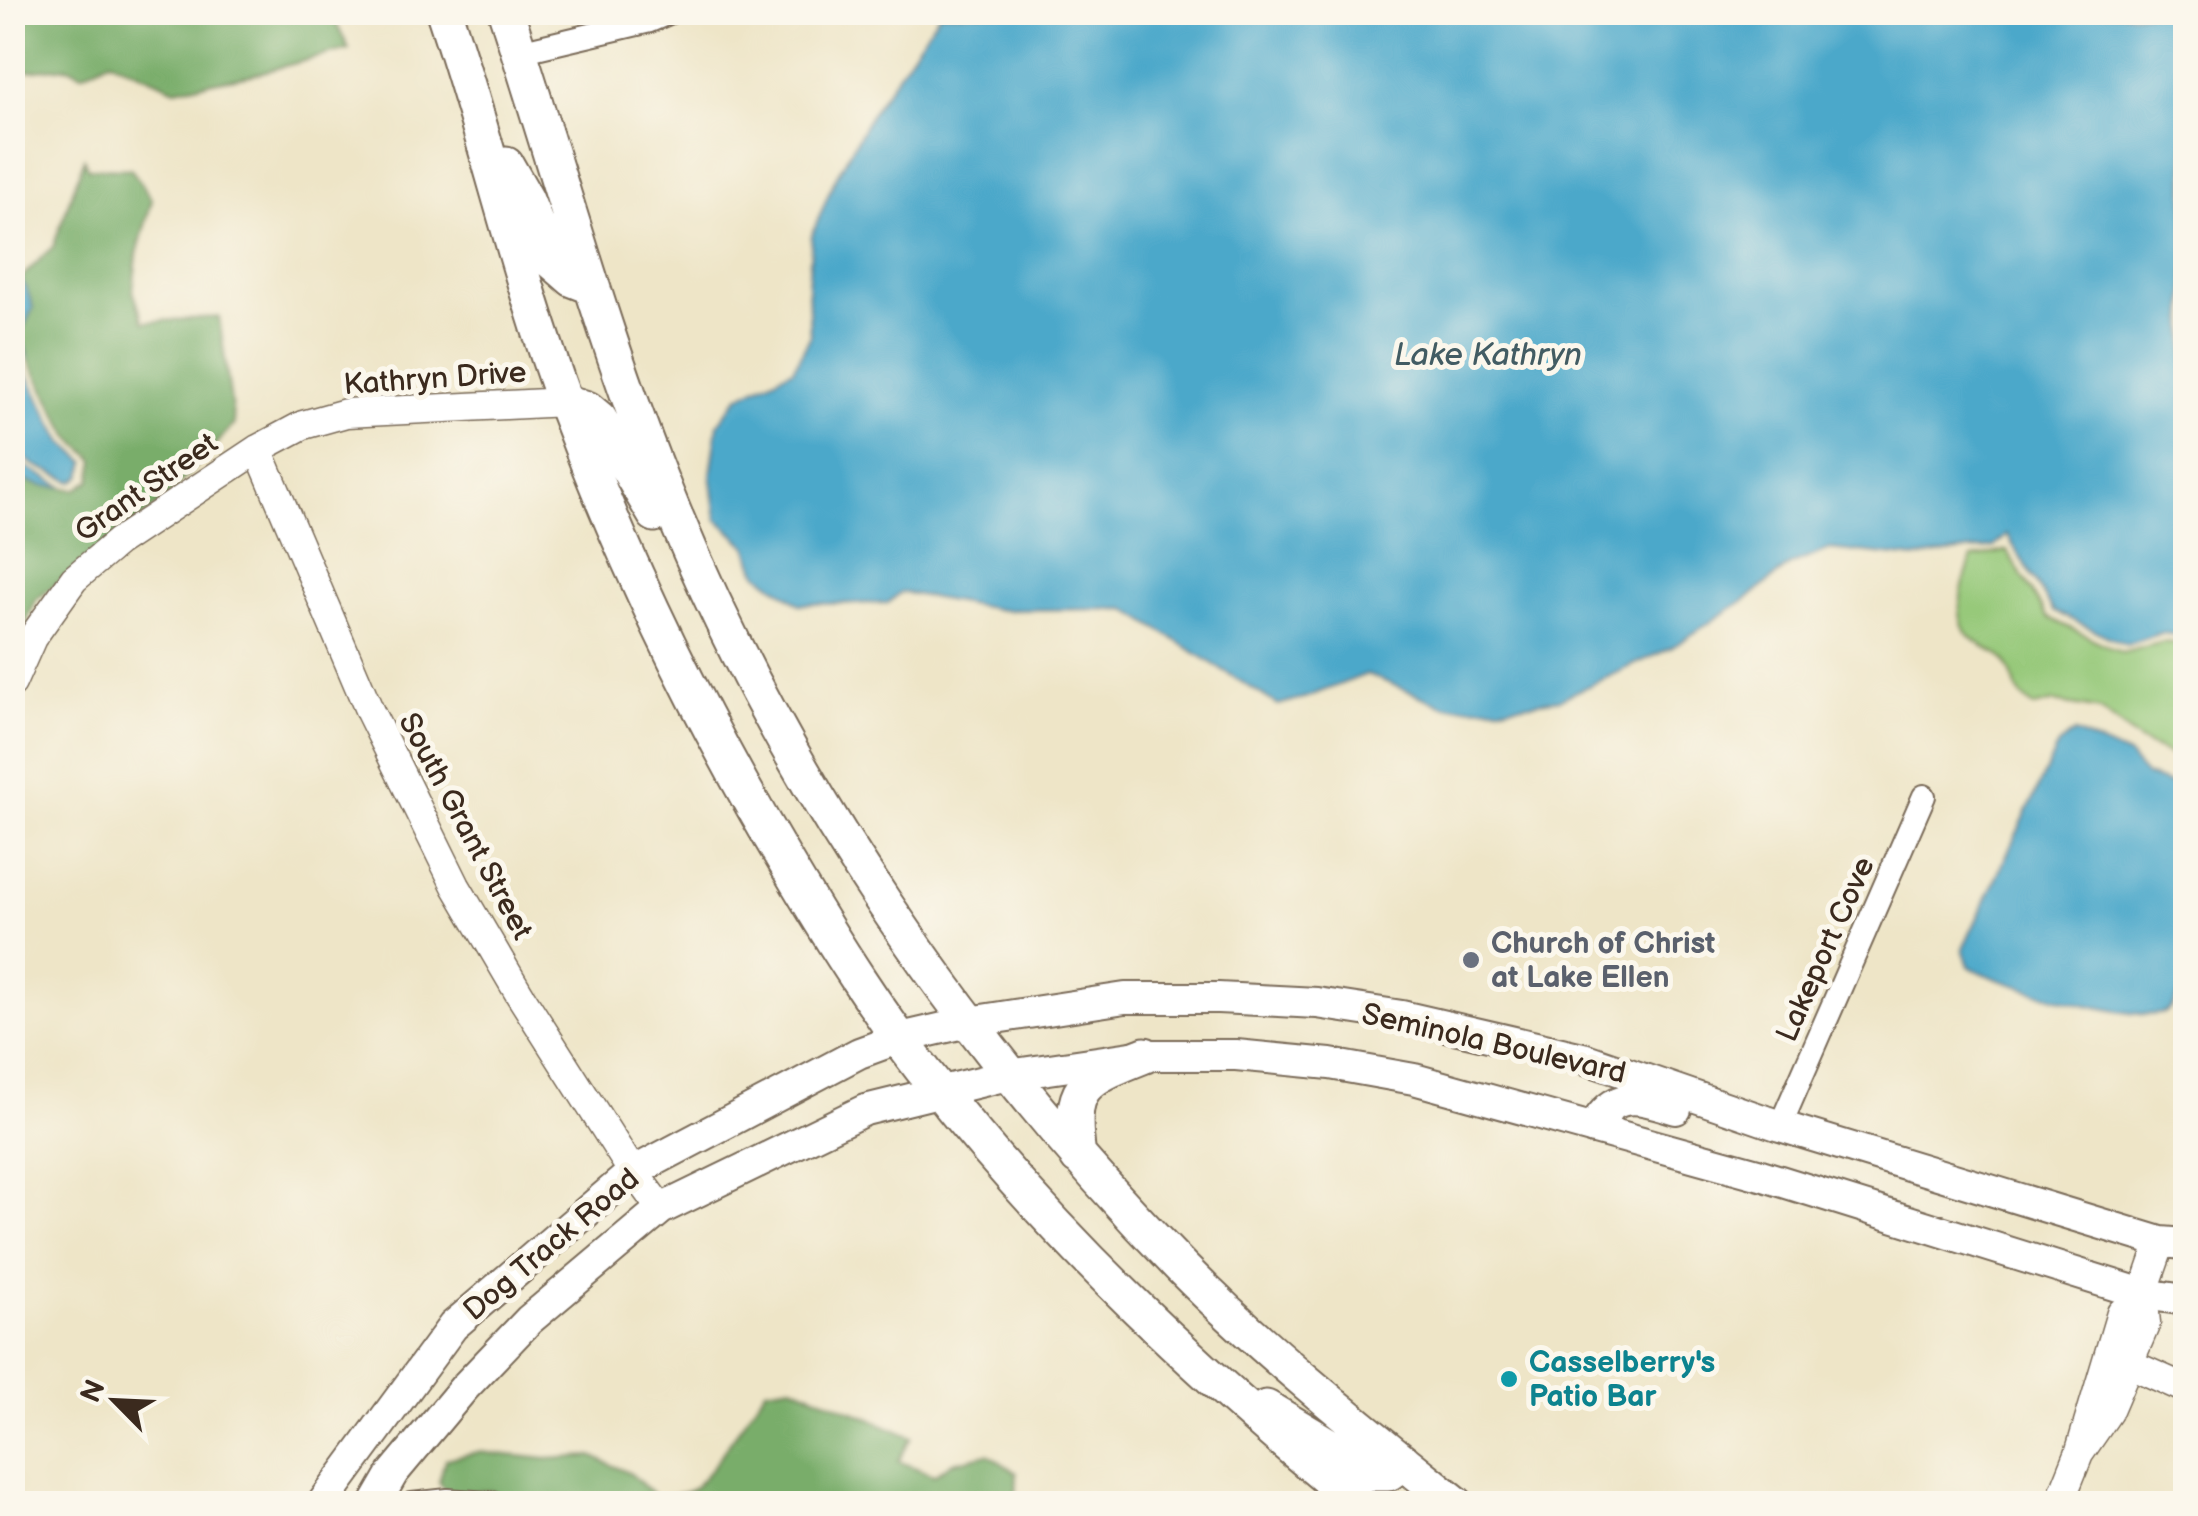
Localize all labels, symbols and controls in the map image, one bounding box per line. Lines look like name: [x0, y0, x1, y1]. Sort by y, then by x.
water label: Lake Kathryn: [1394, 336, 1582, 375]
street label: Kathryn Drive: [342, 355, 528, 403]
street label: Grant Street: [68, 426, 225, 550]
street label: South Grant Street: [390, 707, 540, 946]
street label: Lakeport Cove: [1769, 852, 1883, 1047]
place label: Church of Christ at Lake Ellen: [1491, 926, 1715, 996]
marker: Church of Christ at Lake Ellen: [1460, 949, 1482, 971]
street label: Seminola Boulevard: [1358, 996, 1629, 1092]
street label: Dog Track Road: [457, 1161, 647, 1329]
place label: Casselberry's Patio Bar: [1529, 1345, 1715, 1415]
north arrow: [65, 1351, 165, 1451]
marker: Casselberry's Patio Bar: [1498, 1368, 1520, 1390]
text: N: [74, 1375, 113, 1408]

